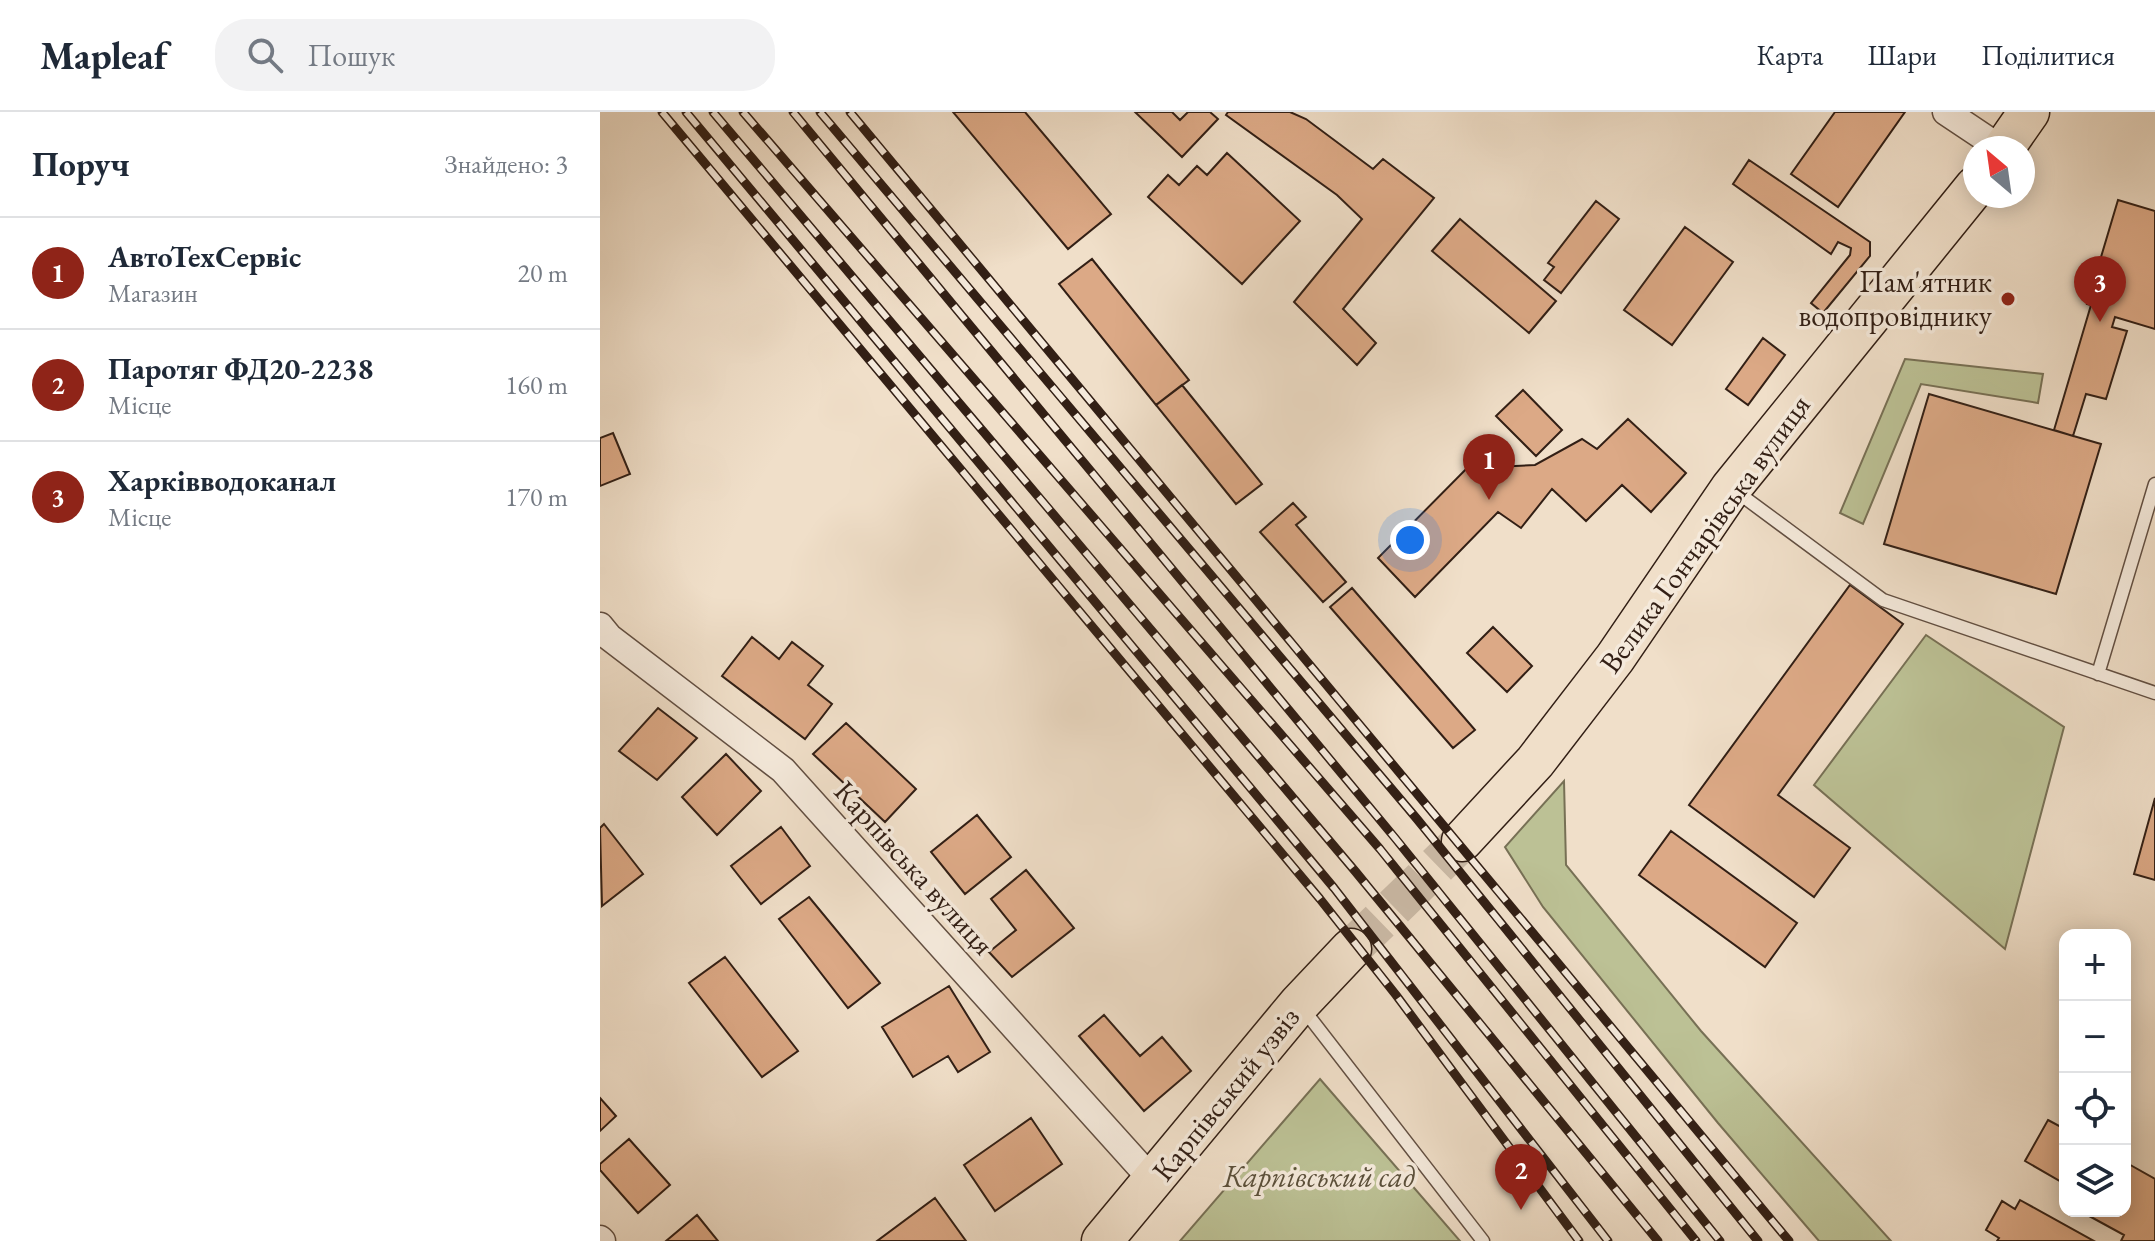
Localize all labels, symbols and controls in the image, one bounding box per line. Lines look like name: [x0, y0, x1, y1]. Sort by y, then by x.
search box: [215, 19, 775, 91]
text: Mapleaf: [40, 31, 167, 80]
icon: search: [243, 33, 287, 77]
text: Пошук: [307, 36, 395, 75]
text: Карта: [1757, 37, 1823, 73]
text: Шари: [1867, 37, 1937, 73]
text: Поділитися: [1981, 37, 2115, 73]
north arrow: [1963, 136, 2035, 208]
text: Поруч: [32, 142, 130, 186]
text: Знайдено: 3: [445, 147, 568, 181]
text: АвтоТехСервіс: [108, 237, 301, 276]
text: 1: [51, 256, 65, 290]
text: 20 m: [518, 256, 568, 290]
pin: 3: [2074, 256, 2126, 322]
place label: Пам'ятник водопровіднику: [1799, 262, 1993, 335]
text: Магазин: [108, 276, 198, 310]
marker: Пам'ятник водопровіднику: [1999, 290, 2017, 308]
text: Паротяг ФД20-2238: [108, 349, 373, 388]
text: 2: [51, 368, 65, 402]
text: 160 m: [505, 368, 568, 402]
street label: Велика Гончарівська вулиця: [1590, 387, 1819, 681]
text: Місце: [108, 388, 172, 422]
pin: 1: [1463, 434, 1515, 500]
text: Харківводоканал: [108, 461, 336, 500]
text: 3: [51, 480, 65, 514]
text: 170 m: [505, 480, 568, 514]
text: Місце: [108, 500, 172, 534]
your location: [1390, 520, 1430, 560]
street label: Карпівська вулиця: [826, 772, 1003, 963]
map controls: [2059, 929, 2131, 1217]
button: +: [2059, 929, 2131, 1001]
street label: Карпівський узвіз: [1143, 998, 1308, 1189]
button: −: [2059, 1001, 2131, 1073]
button: locate: [2059, 1073, 2131, 1145]
pin: 2: [1495, 1144, 1547, 1210]
button: layers: [2059, 1145, 2131, 1217]
park label: Карпівський сад: [1222, 1157, 1415, 1196]

